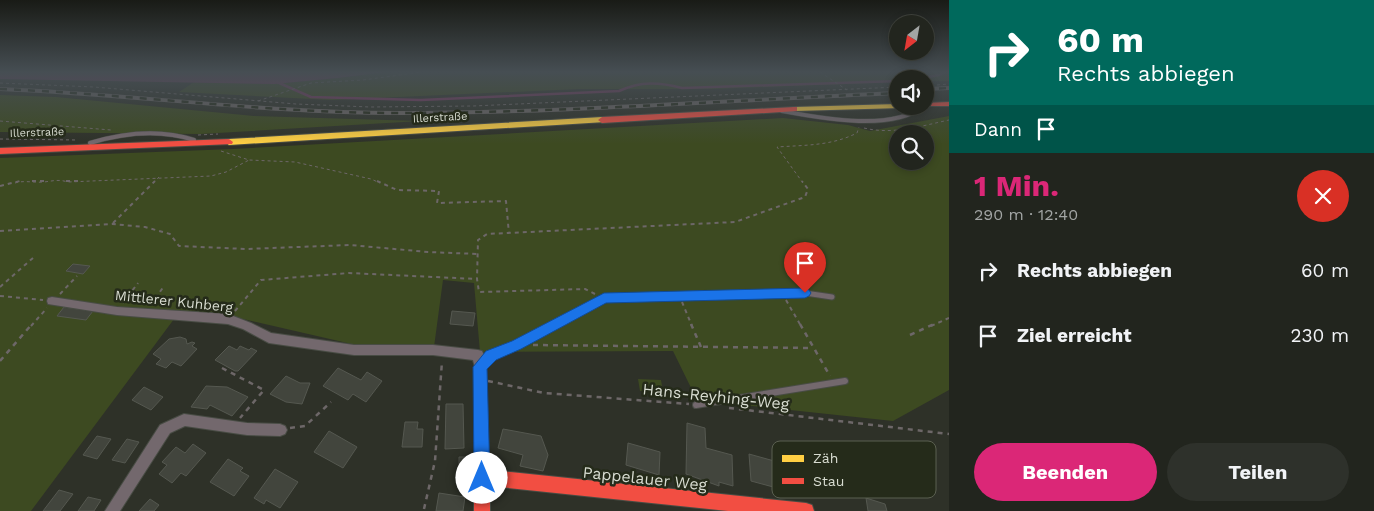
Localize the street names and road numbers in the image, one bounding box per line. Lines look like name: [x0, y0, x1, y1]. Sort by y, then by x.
street label: Illerstraße: [412, 110, 468, 125]
street label: Illerstraße: [9, 125, 65, 140]
street label: Mittlerer Kuhberg: [114, 287, 234, 315]
street label: Hans-Reyhing-Weg: [642, 379, 791, 414]
street label: Pappelauer Weg: [582, 463, 709, 495]

